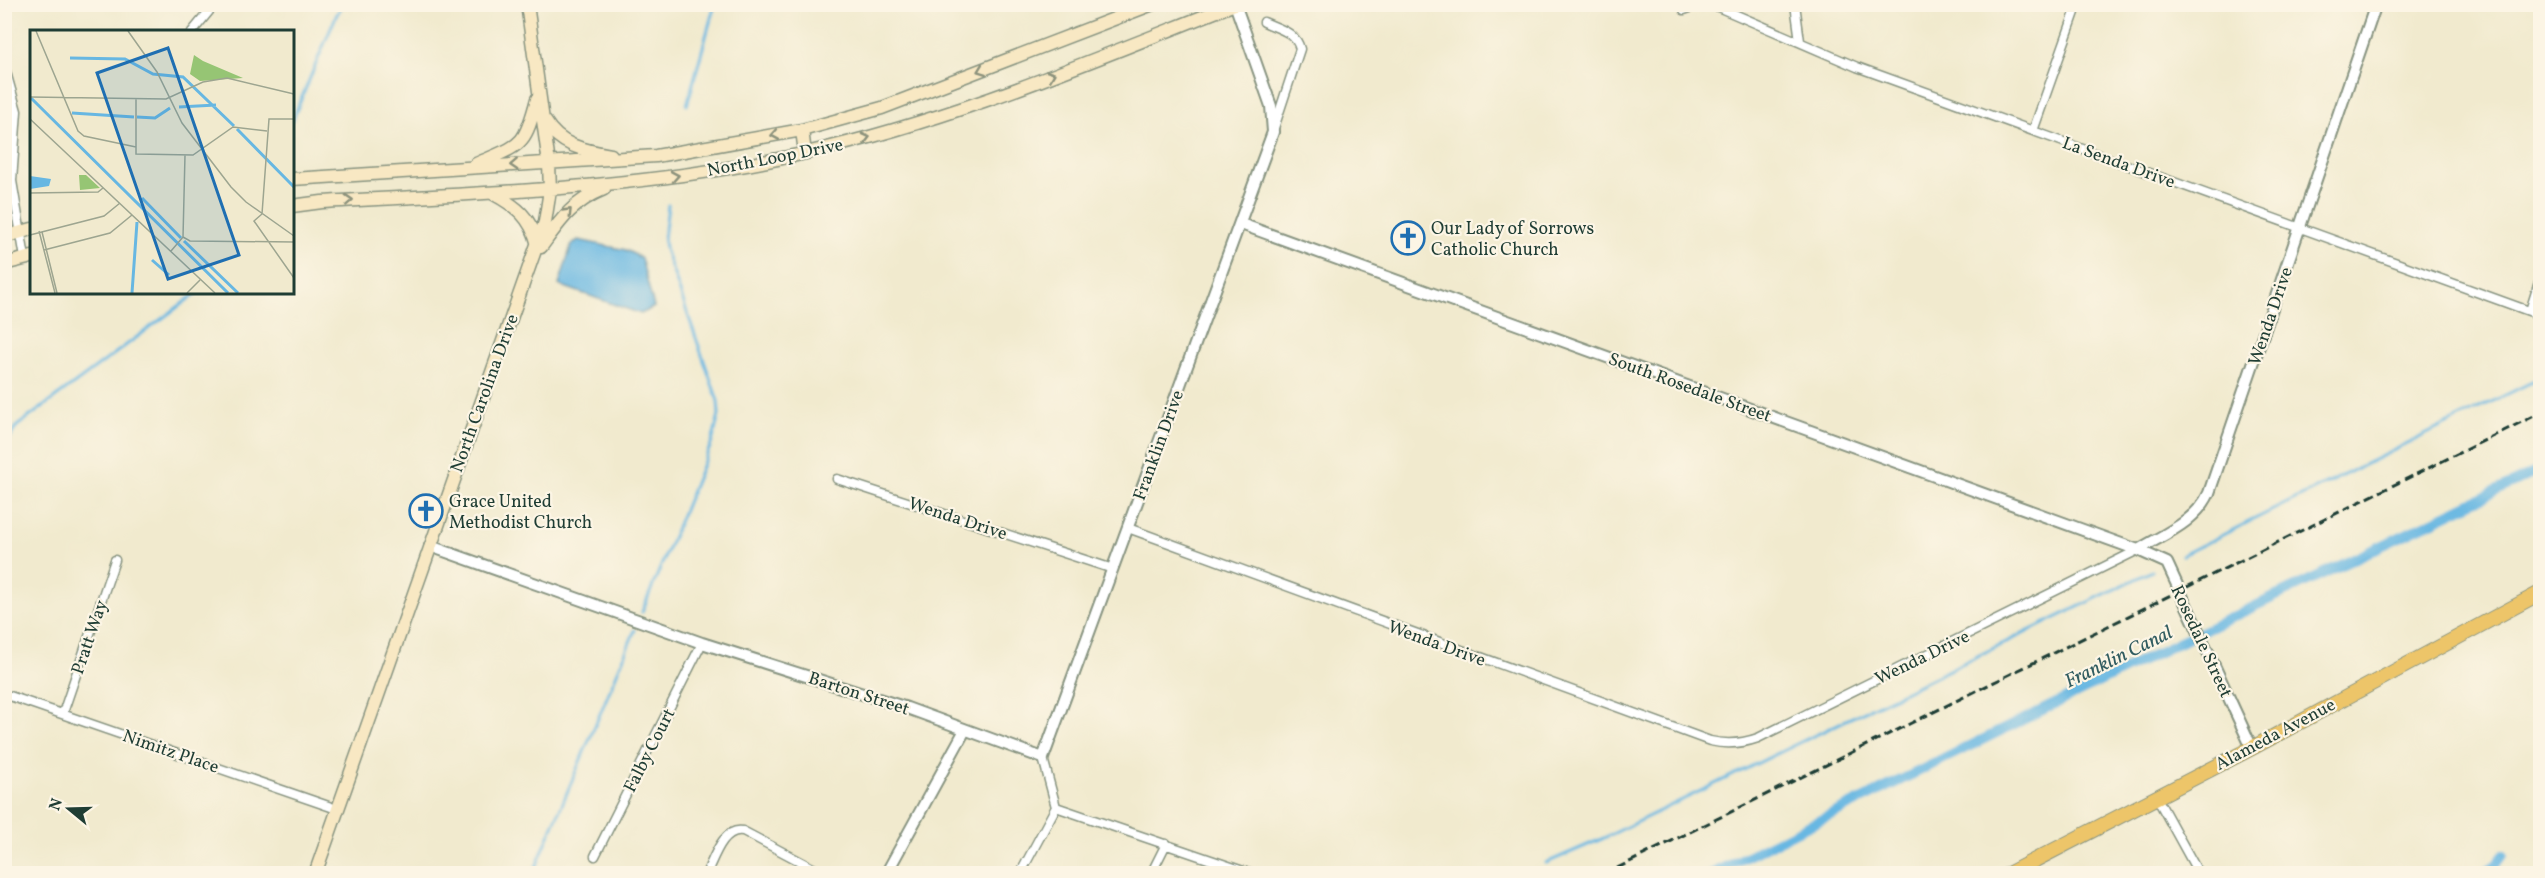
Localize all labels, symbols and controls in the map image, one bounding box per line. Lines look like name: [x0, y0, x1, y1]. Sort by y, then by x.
inset map: [30, 30, 294, 294]
one-way arrow: [976, 63, 987, 75]
one-way arrow: [1045, 70, 1056, 83]
one-way arrow: [770, 128, 779, 140]
street label: La Senda Drive: [2059, 131, 2178, 195]
one-way arrow: [861, 132, 871, 145]
street label: North Loop Drive: [705, 133, 846, 184]
one-way arrow: [509, 159, 518, 172]
one-way arrow: [670, 170, 680, 183]
one-way arrow: [345, 194, 354, 207]
one-way arrow: [561, 209, 572, 220]
place label: Our Lady of Sorrows Catholic Church: [1431, 217, 1594, 263]
church icon: Our Lady of Sorrows Catholic Church: [1390, 220, 1426, 256]
street label: Wenda Drive: [2243, 264, 2300, 369]
street label: North Carolina Drive: [445, 311, 526, 476]
street label: South Rosedale Street: [1604, 347, 1775, 430]
street label: Franklin Drive: [1128, 387, 1191, 504]
place label: Grace United Methodist Church: [449, 490, 593, 536]
street label: Wenda Drive: [905, 492, 1010, 547]
church icon: Grace United Methodist Church: [408, 493, 444, 529]
street label: Rosedale Street: [2164, 581, 2238, 702]
street label: Pratt Way: [66, 597, 115, 678]
street label: Wenda Drive: [1384, 615, 1489, 674]
water label: Franklin Canal: [2060, 620, 2178, 696]
street label: Wenda Drive: [1871, 625, 1974, 692]
street label: Barton Street: [805, 666, 912, 723]
street label: Alameda Avenue: [2211, 693, 2340, 778]
street label: Falby Court: [618, 704, 682, 797]
street label: Nimitz Place: [119, 724, 222, 781]
north arrow: [39, 779, 99, 839]
text: N: [44, 795, 69, 814]

